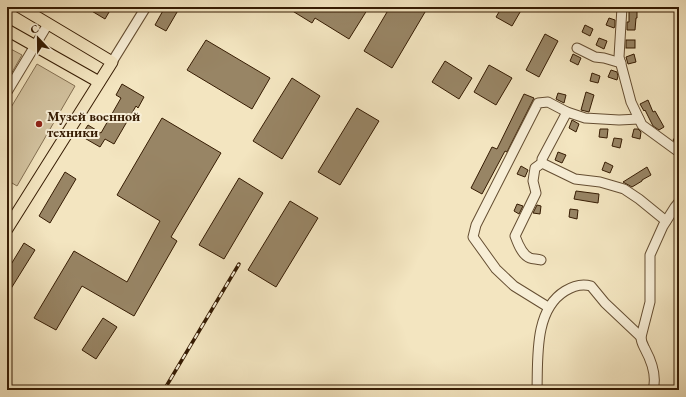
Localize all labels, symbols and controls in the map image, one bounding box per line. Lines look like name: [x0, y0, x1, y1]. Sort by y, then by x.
north arrow: [18, 18, 58, 58]
text: С: [28, 21, 41, 37]
place label: Музей военной техники: [47, 107, 140, 141]
marker: Музей военной техники: [34, 119, 44, 129]

